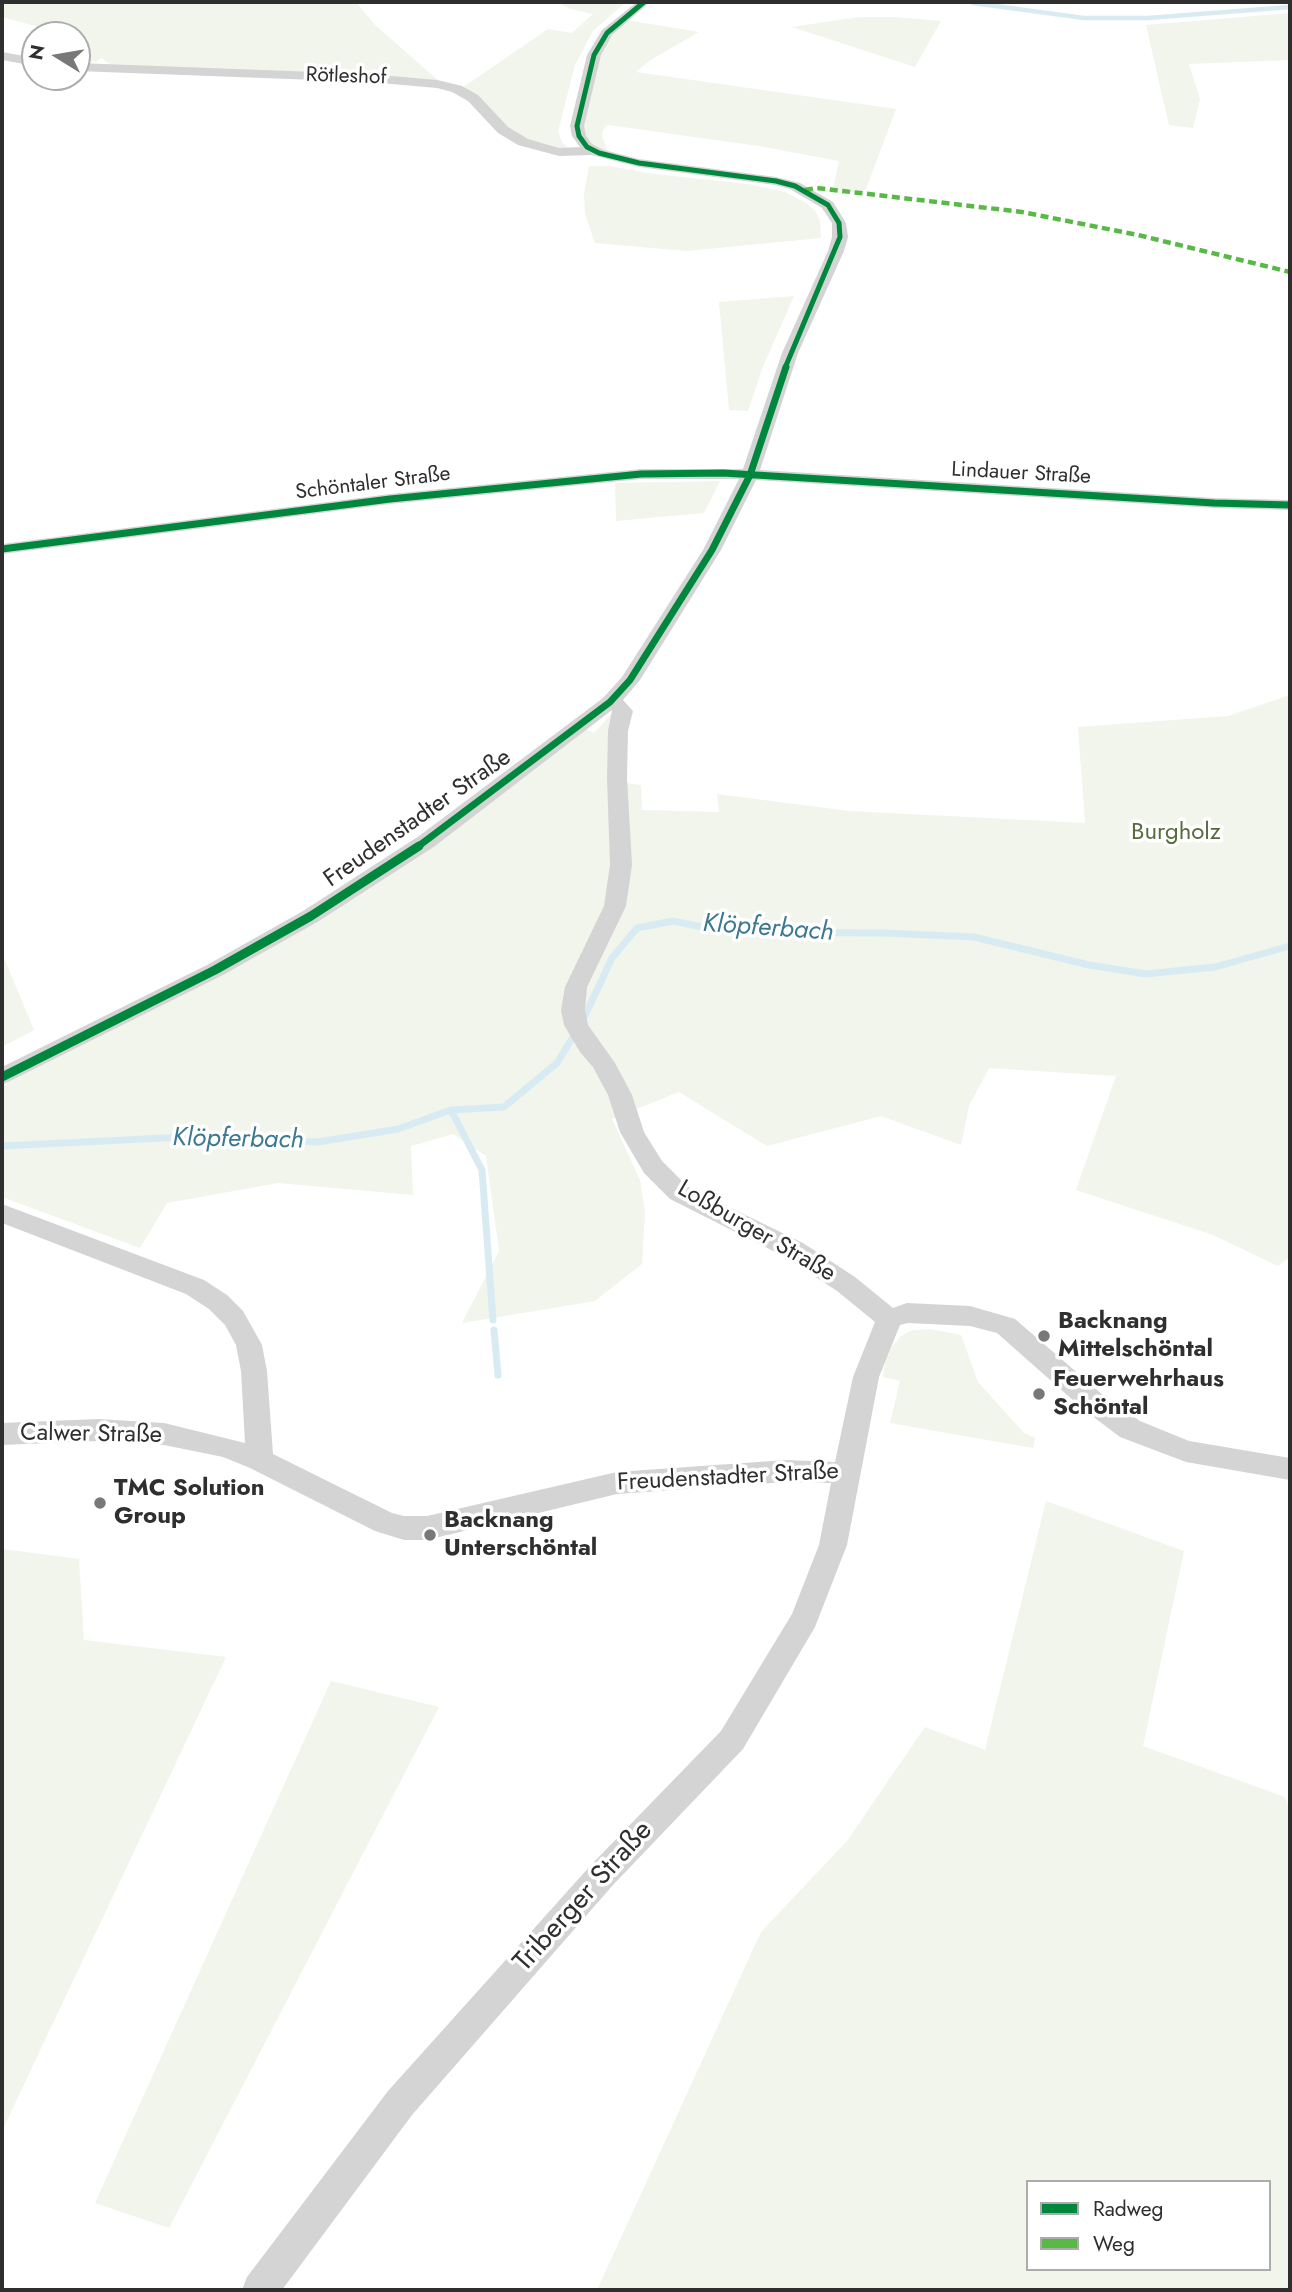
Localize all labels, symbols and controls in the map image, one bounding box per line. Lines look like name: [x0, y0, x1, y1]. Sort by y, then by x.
north arrow: [21, 21, 91, 91]
text: N: [22, 42, 52, 62]
street label: Rötleshof: [305, 63, 387, 91]
street label: Lindauer Straße: [950, 458, 1092, 490]
street label: Schöntaler Straße: [294, 462, 452, 506]
street label: Freudenstadter Straße: [319, 744, 517, 894]
park label: Burgholz: [1131, 819, 1221, 847]
water label: Klöpferbach: [701, 909, 835, 949]
water label: Klöpferbach: [172, 1123, 304, 1157]
street label: Loßburger Straße: [672, 1175, 840, 1289]
place label: Backnang Mittelschöntal: [1058, 1308, 1213, 1364]
marker: Backnang Mittelschöntal: [1036, 1328, 1052, 1344]
place label: Feuerwehrhaus Schöntal: [1053, 1366, 1224, 1422]
marker: Feuerwehrhaus Schöntal: [1031, 1386, 1047, 1402]
street label: Calwer Straße: [20, 1419, 162, 1451]
street label: Freudenstadter Straße: [616, 1458, 840, 1498]
place label: TMC Solution Group: [114, 1475, 265, 1531]
marker: TMC Solution Group: [92, 1495, 108, 1511]
place label: Backnang Unterschöntal: [444, 1507, 597, 1563]
marker: Backnang Unterschöntal: [422, 1527, 438, 1543]
street label: Triberger Straße: [508, 1815, 660, 1979]
legend: [1026, 2180, 1271, 2271]
text: Radweg: [1093, 2194, 1164, 2224]
text: Weg: [1093, 2229, 1135, 2259]

